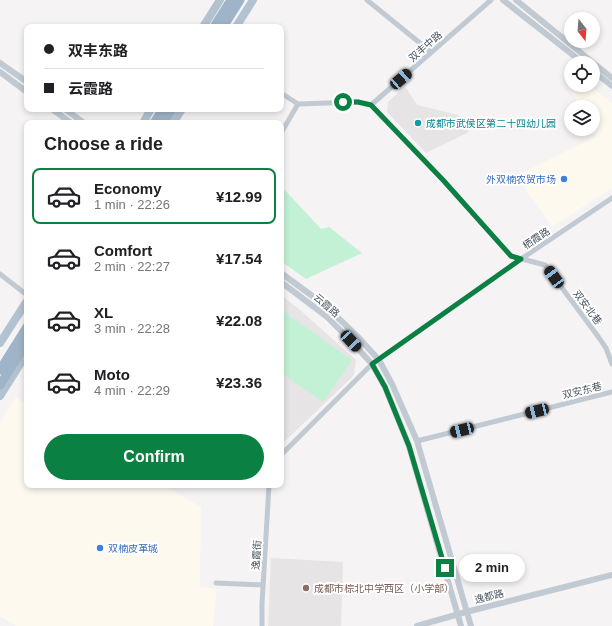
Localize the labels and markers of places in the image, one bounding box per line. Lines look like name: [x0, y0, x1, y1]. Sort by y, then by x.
marker: 成都市武侯区第二十四幼儿园: [413, 118, 423, 128]
place label: 成都市武侯区第二十四幼儿园: [426, 118, 556, 129]
place label: 外双楠农贸市场: [486, 174, 556, 185]
marker: 外双楠农贸市场: [559, 174, 569, 184]
marker: 双楠皮革城: [95, 543, 105, 553]
place label: 双楠皮革城: [108, 543, 158, 554]
marker: 成都市棕北中学西区（小学部）: [301, 583, 311, 593]
place label: 成都市棕北中学西区（小学部）: [314, 583, 454, 594]

